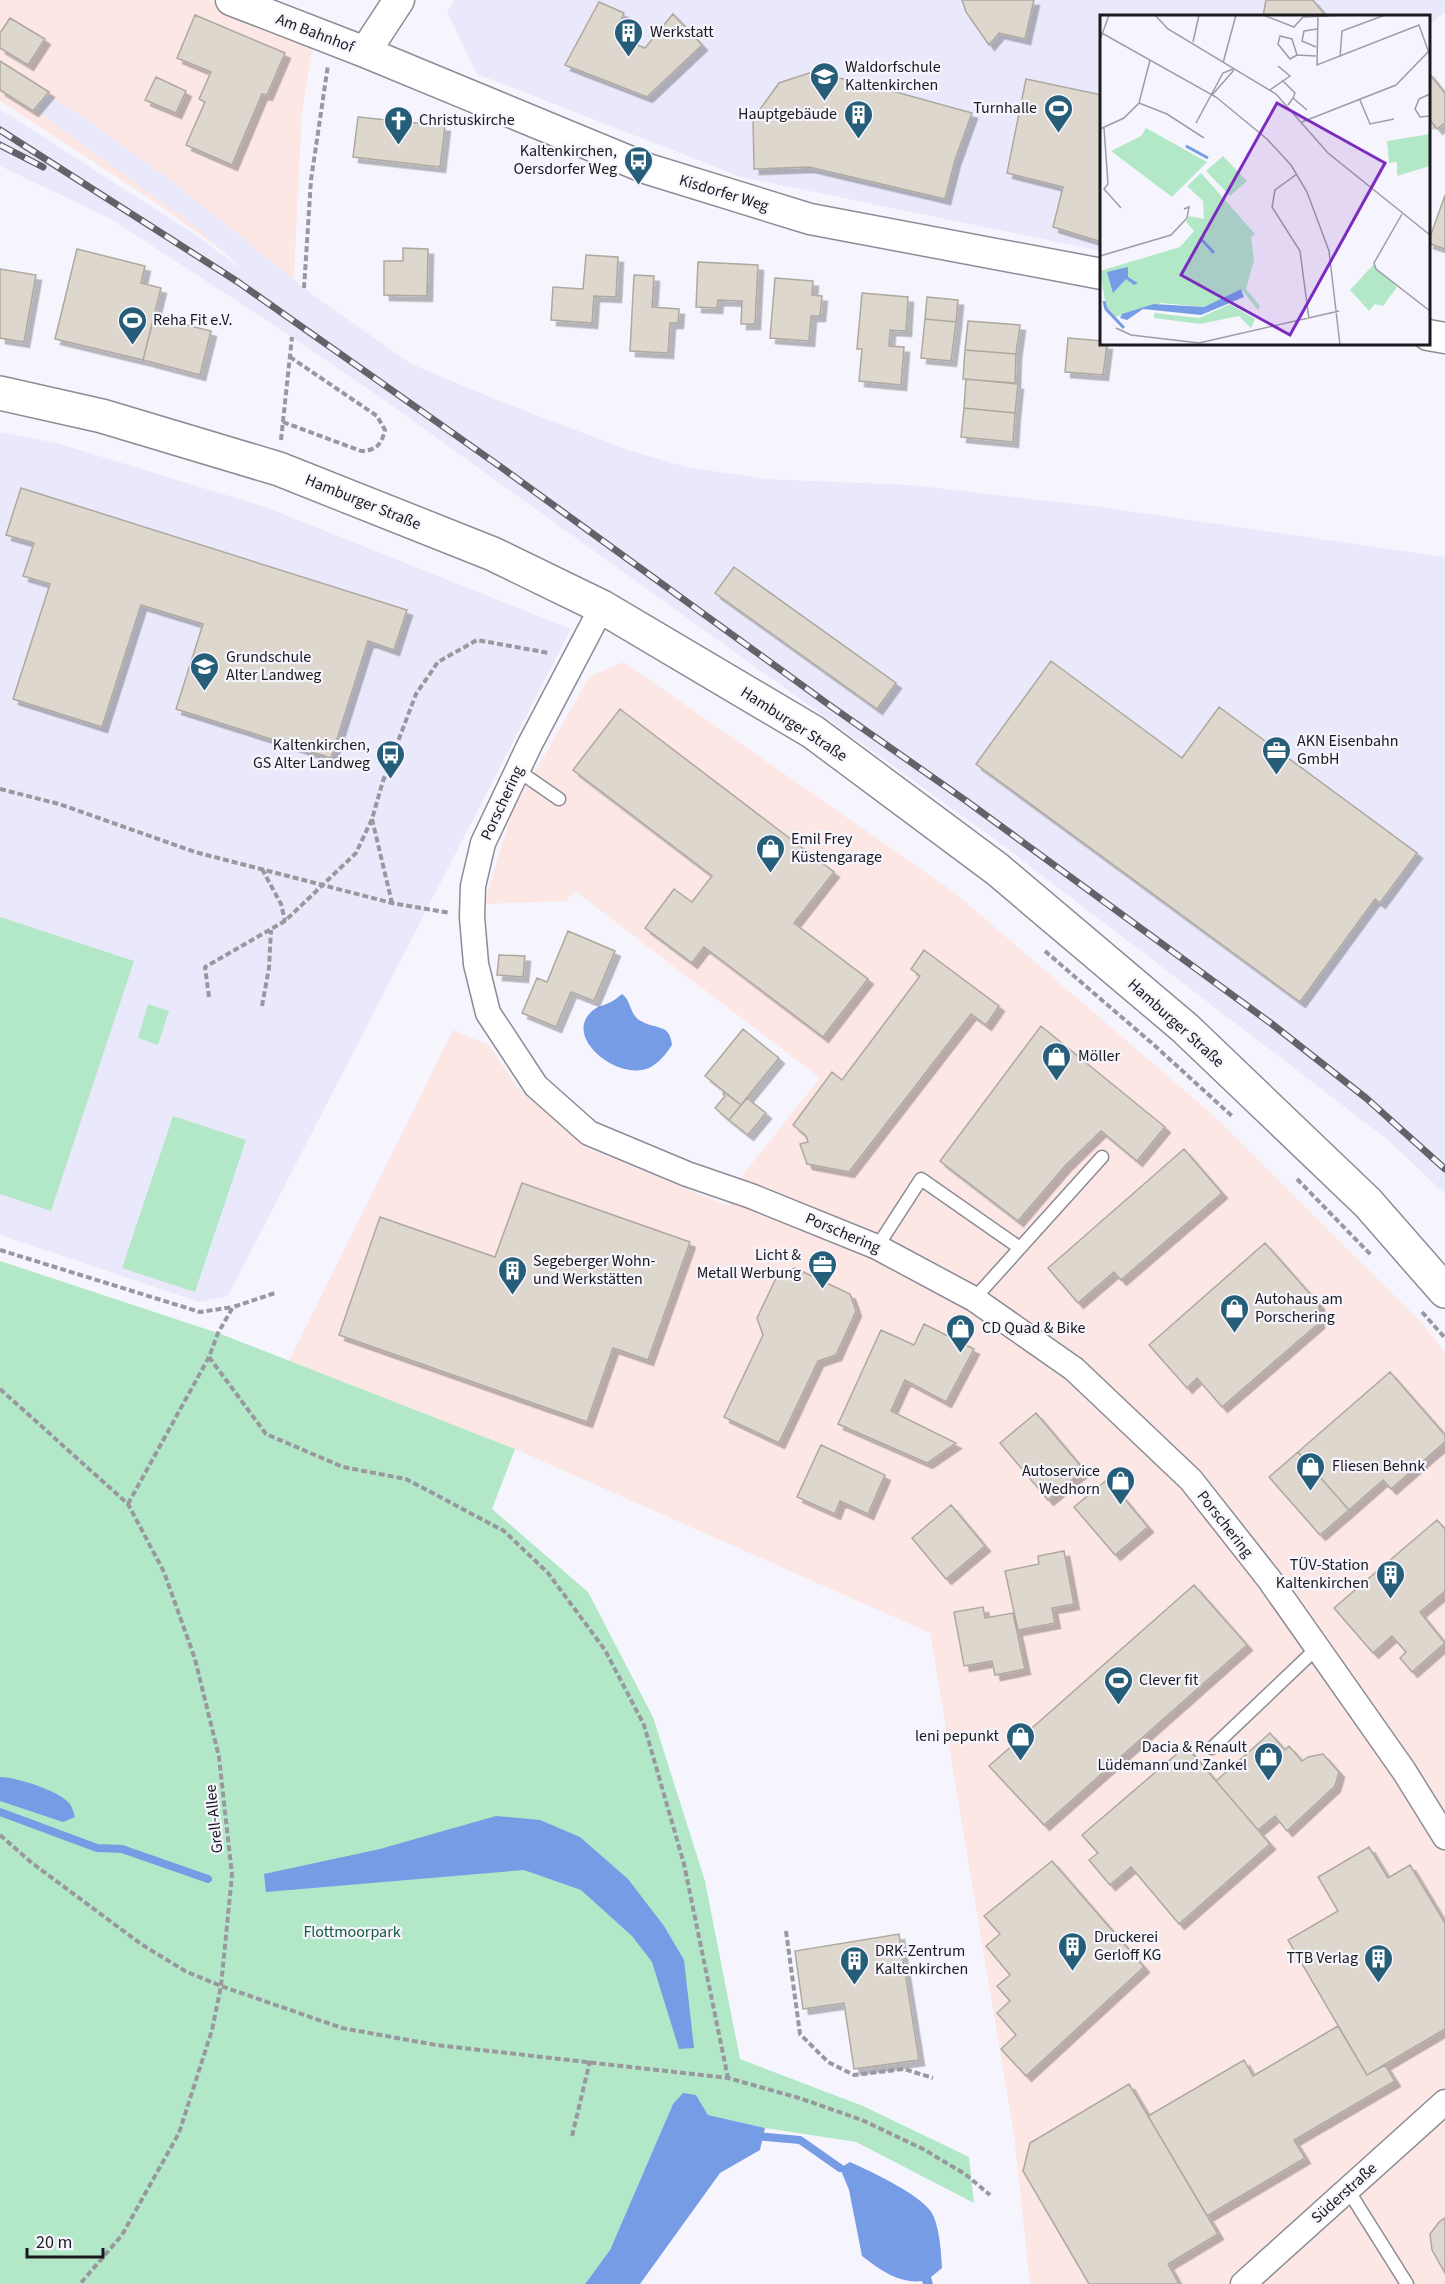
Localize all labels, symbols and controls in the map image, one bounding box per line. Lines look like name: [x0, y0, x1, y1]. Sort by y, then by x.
street label: Am Bahnhof: [273, 8, 359, 58]
inset map: [1100, 15, 1430, 345]
building icon: Werkstatt: [613, 16, 645, 58]
place label: Werkstatt: [650, 21, 714, 43]
place label: Waldorfschule Kaltenkirchen: [845, 56, 941, 96]
school or university icon: Waldorfschule Kaltenkirchen: [808, 60, 840, 102]
sports icon: Turnhalle: [1042, 92, 1074, 134]
place label: Turnhalle: [973, 97, 1037, 119]
building icon: Hauptgebäude: [842, 98, 874, 140]
place label: Hauptgebäude: [738, 103, 837, 125]
church icon: Christuskirche: [382, 104, 414, 146]
place label: Christuskirche: [419, 109, 515, 131]
place label: Kaltenkirchen, Oersdorfer Weg: [514, 140, 617, 180]
bus stop icon: Kaltenkirchen, Oersdorfer Weg: [622, 144, 654, 186]
street label: Kisdorfer Weg: [676, 169, 772, 217]
sports icon: Reha Fit e.V.: [116, 304, 148, 346]
place label: Reha Fit e.V.: [153, 309, 232, 331]
street label: Hamburger Straße: [302, 469, 424, 535]
place label: Grundschule Alter Landweg: [226, 646, 321, 686]
school or university icon: Grundschule Alter Landweg: [189, 650, 221, 692]
street label: Hamburger Straße: [736, 681, 852, 767]
place label: AKN Eisenbahn GmbH: [1297, 730, 1398, 770]
place label: Kaltenkirchen, GS Alter Landweg: [253, 734, 370, 774]
office icon: AKN Eisenbahn GmbH: [1260, 734, 1292, 776]
bus stop icon: Kaltenkirchen, GS Alter Landweg: [375, 738, 407, 780]
street label: Porschering: [475, 762, 529, 844]
place label: Emil Frey Küstengarage: [791, 828, 882, 868]
shop icon: Emil Frey Küstengarage: [754, 832, 786, 874]
street label: Hamburger Straße: [1123, 974, 1229, 1072]
shop icon: Möller: [1041, 1040, 1073, 1082]
place label: Möller: [1078, 1045, 1120, 1067]
street label: Porschering: [802, 1207, 884, 1259]
place label: Licht & Metall Werbung: [697, 1244, 801, 1284]
office icon: Licht & Metall Werbung: [806, 1248, 838, 1290]
place label: Segeberger Wohn- und Werkstätten: [533, 1250, 656, 1290]
building icon: Segeberger Wohn- und Werkstätten: [496, 1254, 528, 1296]
place label: Autohaus am Porschering: [1255, 1288, 1343, 1328]
shop icon: Autohaus am Porschering: [1218, 1292, 1250, 1334]
shop icon: CD Quad & Bike: [945, 1312, 977, 1354]
place label: CD Quad & Bike: [982, 1317, 1086, 1339]
shop icon: Fliesen Behnk: [1295, 1450, 1327, 1492]
place label: Fliesen Behnk: [1332, 1455, 1425, 1477]
place label: Autoservice Wedhorn: [1022, 1460, 1100, 1500]
shop icon: Autoservice Wedhorn: [1105, 1464, 1137, 1506]
street label: Porschering: [1192, 1486, 1258, 1562]
place label: TÜV-Station Kaltenkirchen: [1276, 1554, 1369, 1594]
building icon: TÜV-Station Kaltenkirchen: [1374, 1558, 1406, 1600]
sports icon: Clever fit: [1102, 1664, 1134, 1706]
place label: Clever fit: [1139, 1669, 1199, 1691]
shop icon: leni pepunkt: [1004, 1720, 1036, 1762]
place label: leni pepunkt: [915, 1725, 1000, 1747]
place label: Dacia & Renault Lüdemann und Zankel: [1097, 1736, 1248, 1776]
shop icon: Dacia & Renault Lüdemann und Zankel: [1252, 1740, 1284, 1782]
street label: Grell-Allee: [199, 1783, 229, 1854]
park label: Flottmoorpark: [303, 1921, 401, 1943]
place label: Druckerei Gerloff KG: [1094, 1926, 1161, 1966]
building icon: Druckerei Gerloff KG: [1057, 1930, 1089, 1972]
place label: DRK-Zentrum Kaltenkirchen: [875, 1940, 968, 1980]
building icon: TTB Verlag: [1363, 1942, 1395, 1984]
building icon: DRK-Zentrum Kaltenkirchen: [838, 1944, 870, 1986]
place label: TTB Verlag: [1287, 1947, 1358, 1969]
street label: Süderstraße: [1306, 2157, 1382, 2229]
scale bar: [27, 2221, 104, 2259]
text: 20 m: [36, 2230, 72, 2255]

